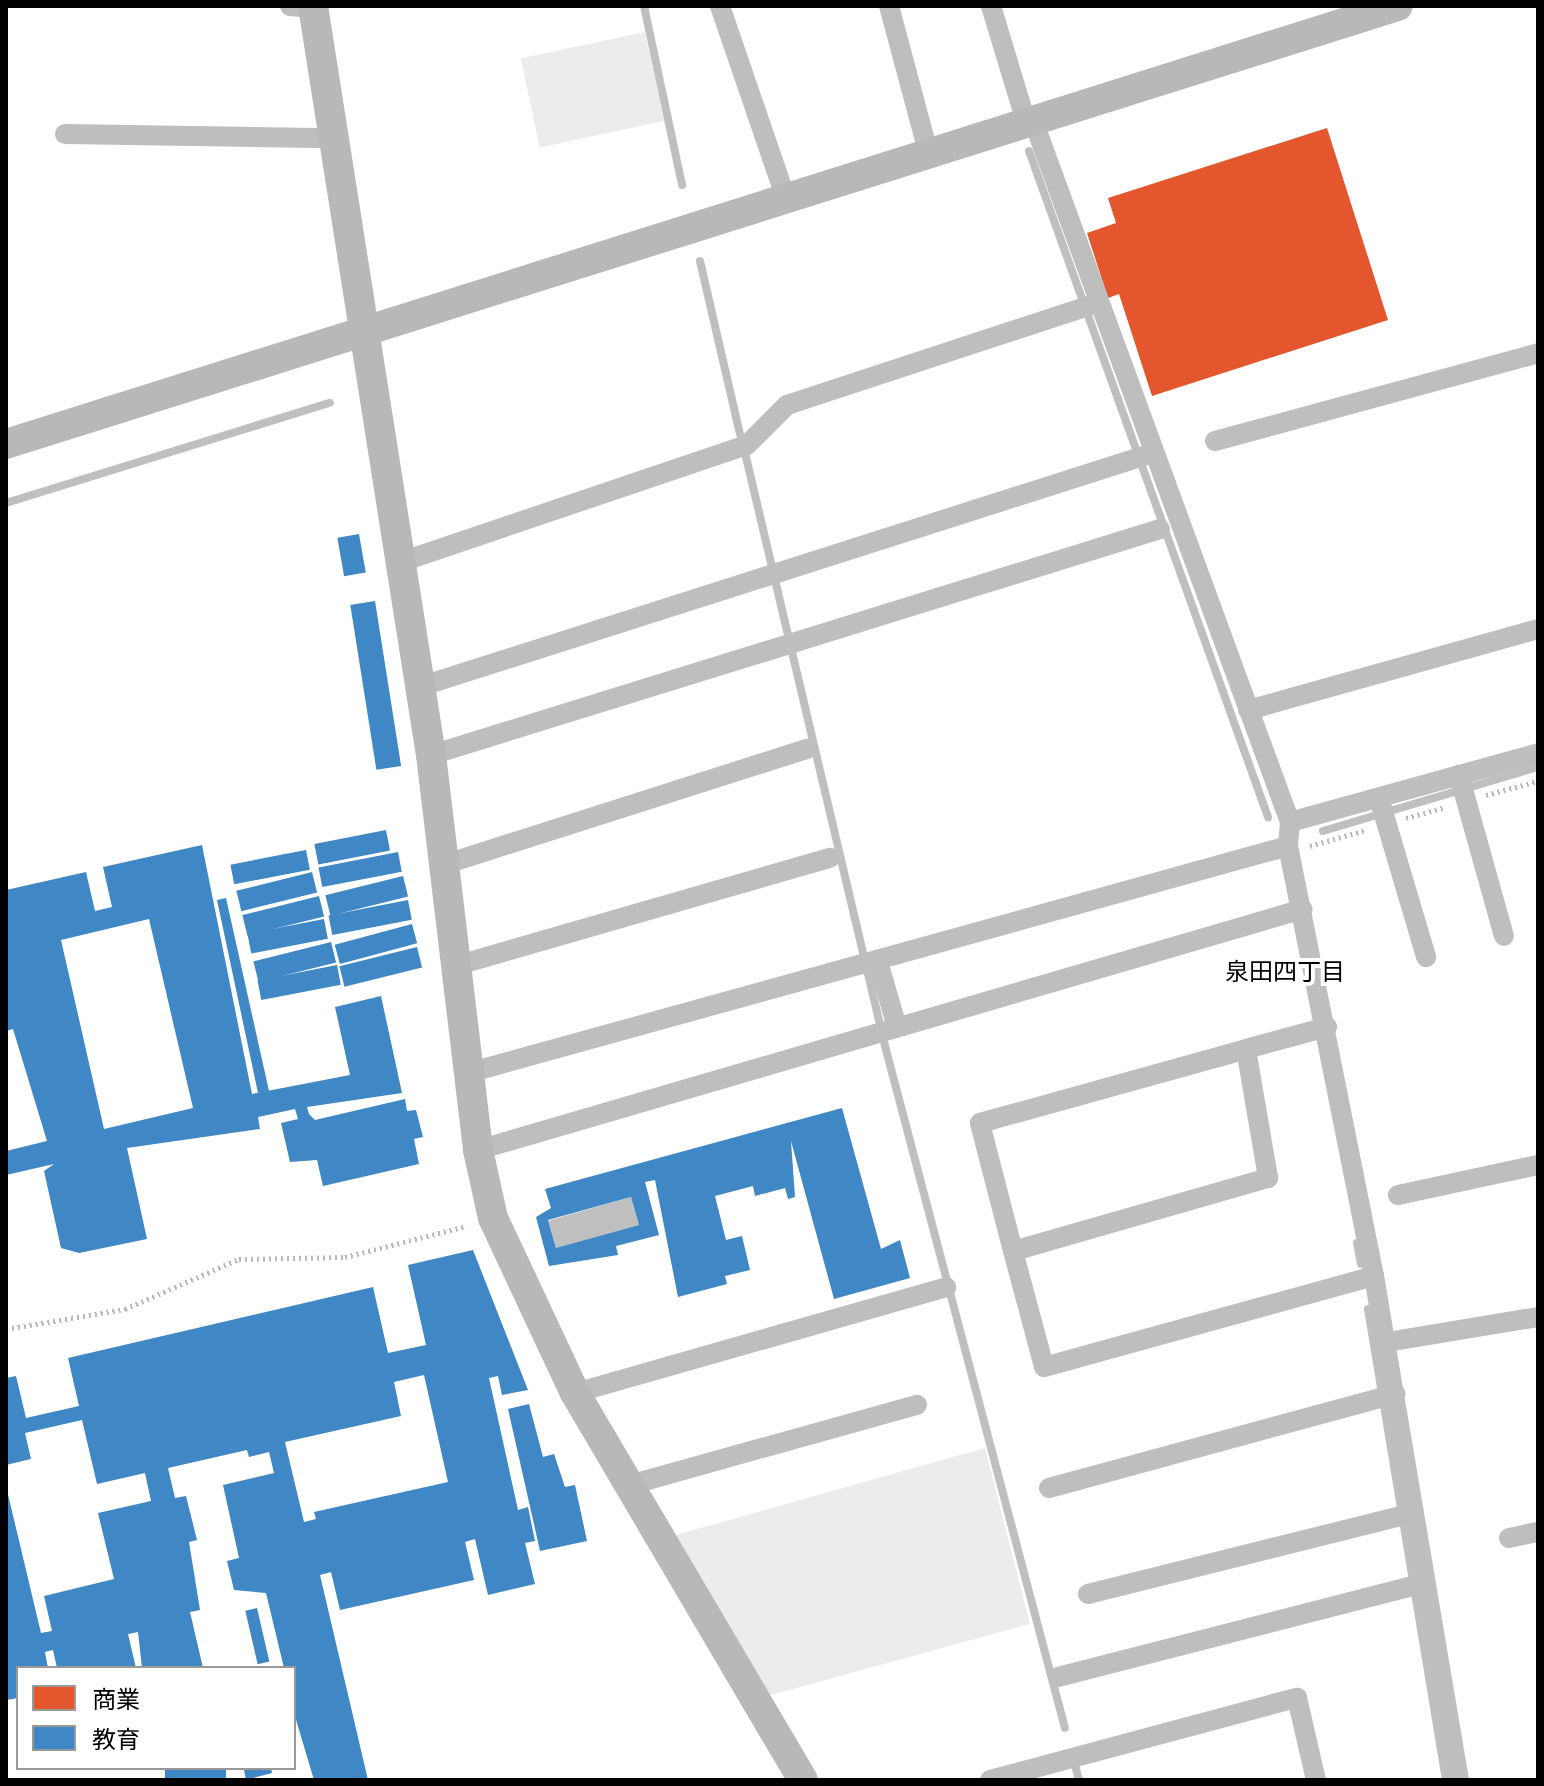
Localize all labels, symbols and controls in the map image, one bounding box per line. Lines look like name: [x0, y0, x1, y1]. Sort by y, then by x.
district label: 泉田四丁目: [1225, 958, 1345, 986]
legend: [16, 1666, 296, 1770]
text: 商業: [92, 1683, 140, 1716]
text: 教育: [92, 1723, 140, 1756]

